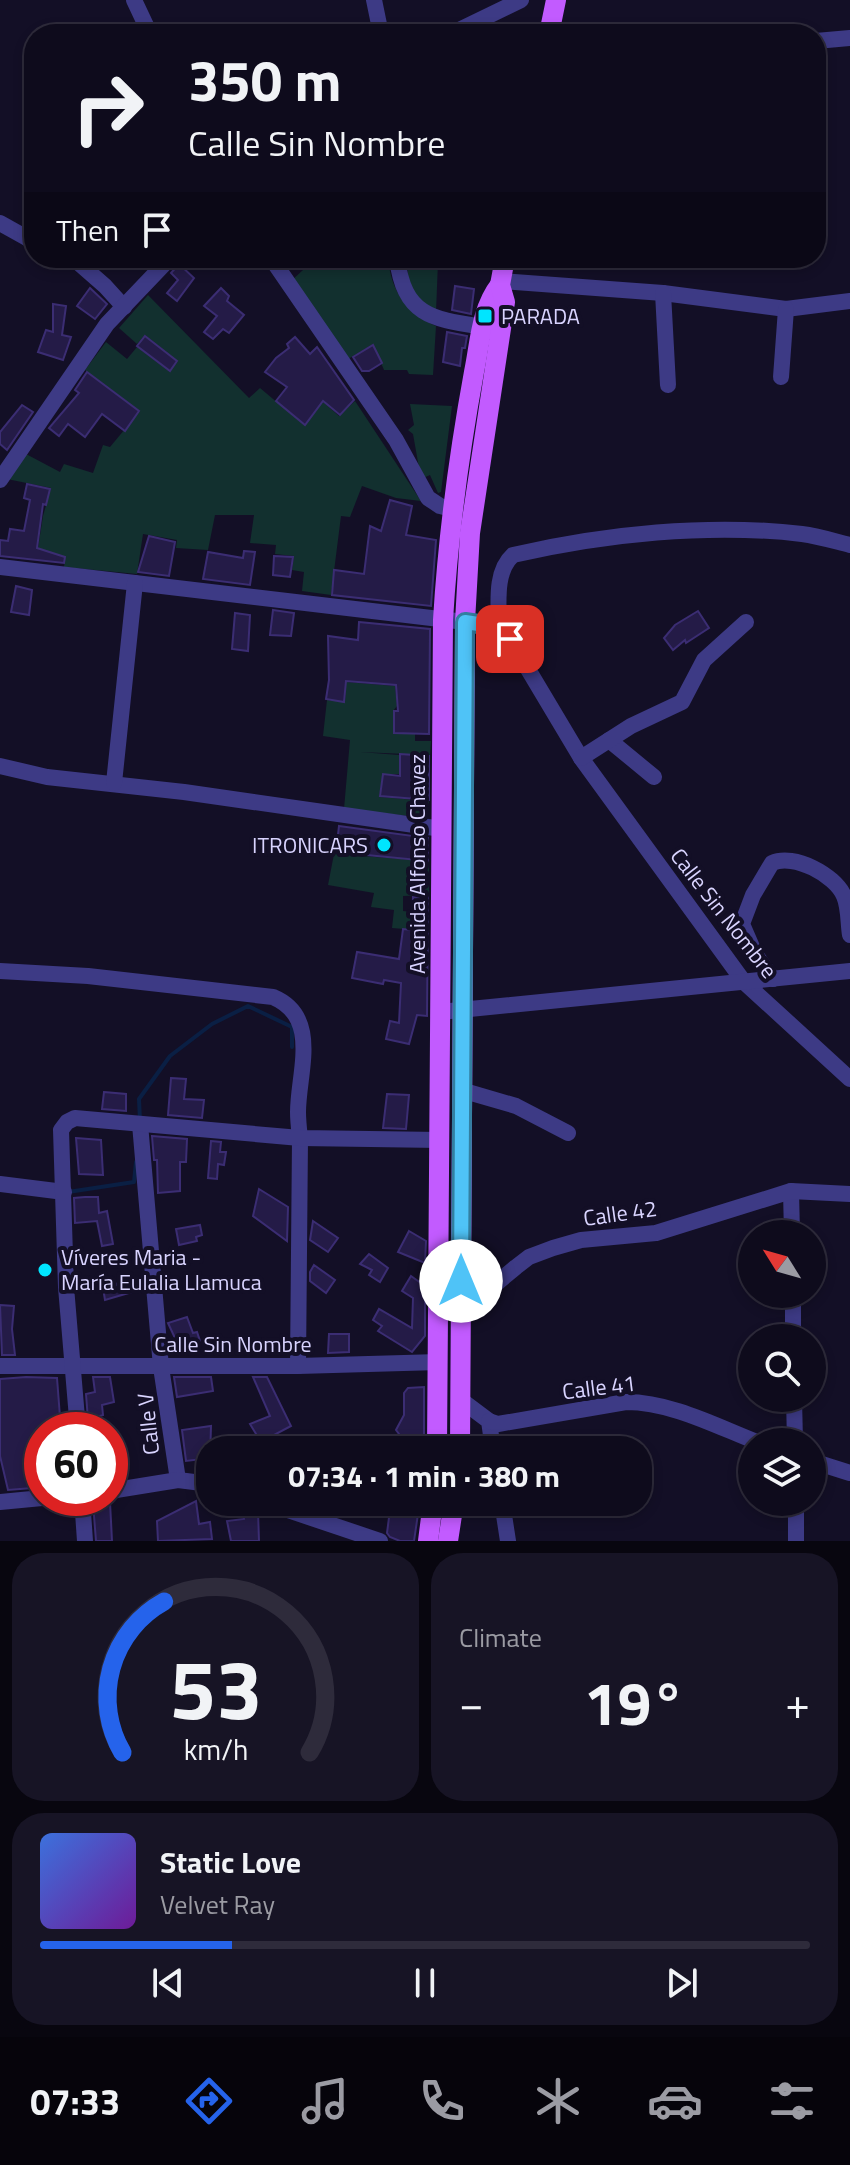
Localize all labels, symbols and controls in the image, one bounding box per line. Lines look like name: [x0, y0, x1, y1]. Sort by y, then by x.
text: 350 m: [188, 38, 341, 123]
icon: right: [56, 56, 160, 160]
text: Calle Sin Nombre: [188, 115, 445, 170]
text: Then: [56, 207, 119, 253]
icon: arrive: [135, 208, 179, 252]
place label: PARADA: [501, 299, 580, 333]
marker: PARADA: [476, 307, 494, 325]
pin: [476, 605, 544, 673]
icon: arrive: [488, 617, 532, 661]
street label: Avenida Alfonso Chavez: [400, 754, 434, 974]
place label: ITRONICARS: [252, 828, 368, 862]
marker: ITRONICARS: [375, 836, 393, 854]
street label: Calle Sin Nombre: [662, 841, 786, 985]
street label: Calle 42: [581, 1191, 659, 1235]
north arrow: [738, 1220, 826, 1308]
map controls: [738, 1220, 826, 1516]
position arrow: [419, 1239, 503, 1323]
place label: Víveres Maria - María Eulalia Llamuca: [61, 1240, 262, 1299]
marker: Víveres Maria - María Eulalia Llamuca: [36, 1261, 54, 1279]
button: search: [738, 1324, 826, 1412]
street label: Calle Sin Nombre: [154, 1327, 312, 1361]
street label: Calle 41: [560, 1366, 638, 1408]
street label: Calle V: [128, 1391, 168, 1457]
speed limit sign: 60: [24, 1412, 128, 1516]
button: layers: [738, 1428, 826, 1516]
text: 07:34 · 1 min · 380 m: [288, 1453, 560, 1499]
text: Climate: [459, 1618, 542, 1657]
text: 53: [169, 1625, 262, 1751]
text: 19°: [584, 1657, 685, 1748]
text: −: [459, 1669, 484, 1736]
text: +: [785, 1669, 810, 1736]
text: km/h: [183, 1728, 248, 1771]
text: Static Love: [160, 1839, 301, 1885]
text: Velvet Ray: [160, 1885, 275, 1924]
icon: previous: [146, 1961, 190, 2005]
icon: pause: [403, 1961, 447, 2005]
icon: next: [660, 1961, 704, 2005]
icon: directions: [181, 2073, 237, 2129]
icon: music: [297, 2073, 353, 2129]
icon: phone: [414, 2073, 470, 2129]
icon: climate: [530, 2073, 586, 2129]
icon: car: [647, 2073, 703, 2129]
icon: filters: [764, 2073, 820, 2129]
text: 07:33: [30, 2074, 120, 2129]

